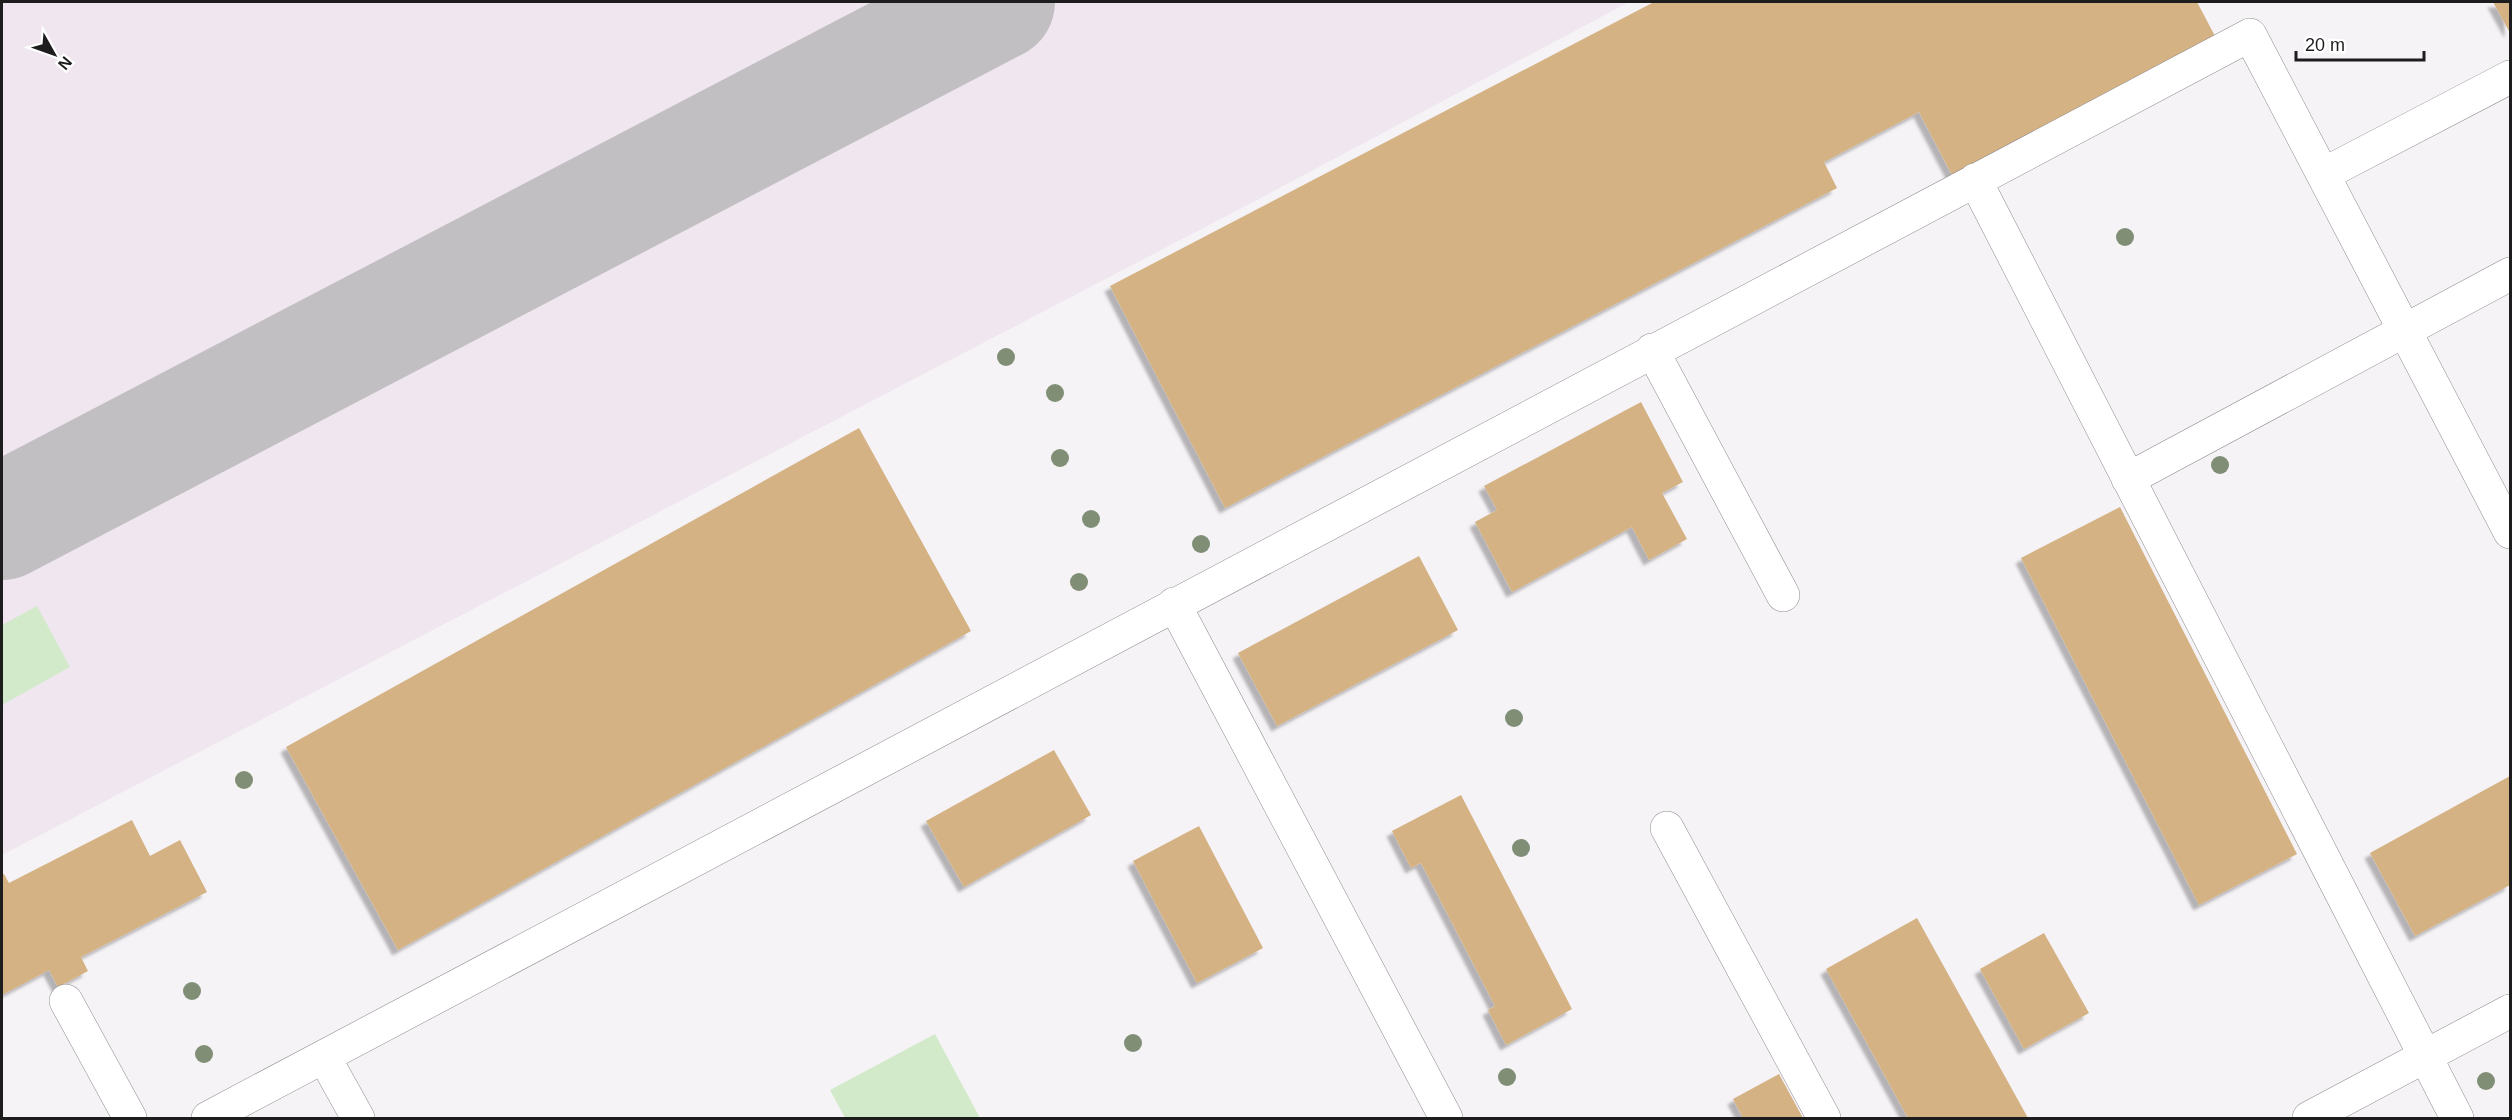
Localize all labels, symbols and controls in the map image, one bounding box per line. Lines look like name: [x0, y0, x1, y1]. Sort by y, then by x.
north arrow: [24, 24, 84, 84]
scale bar: [2296, 24, 2424, 62]
text: 20 m: [2305, 35, 2345, 55]
text: N: [55, 53, 75, 73]

